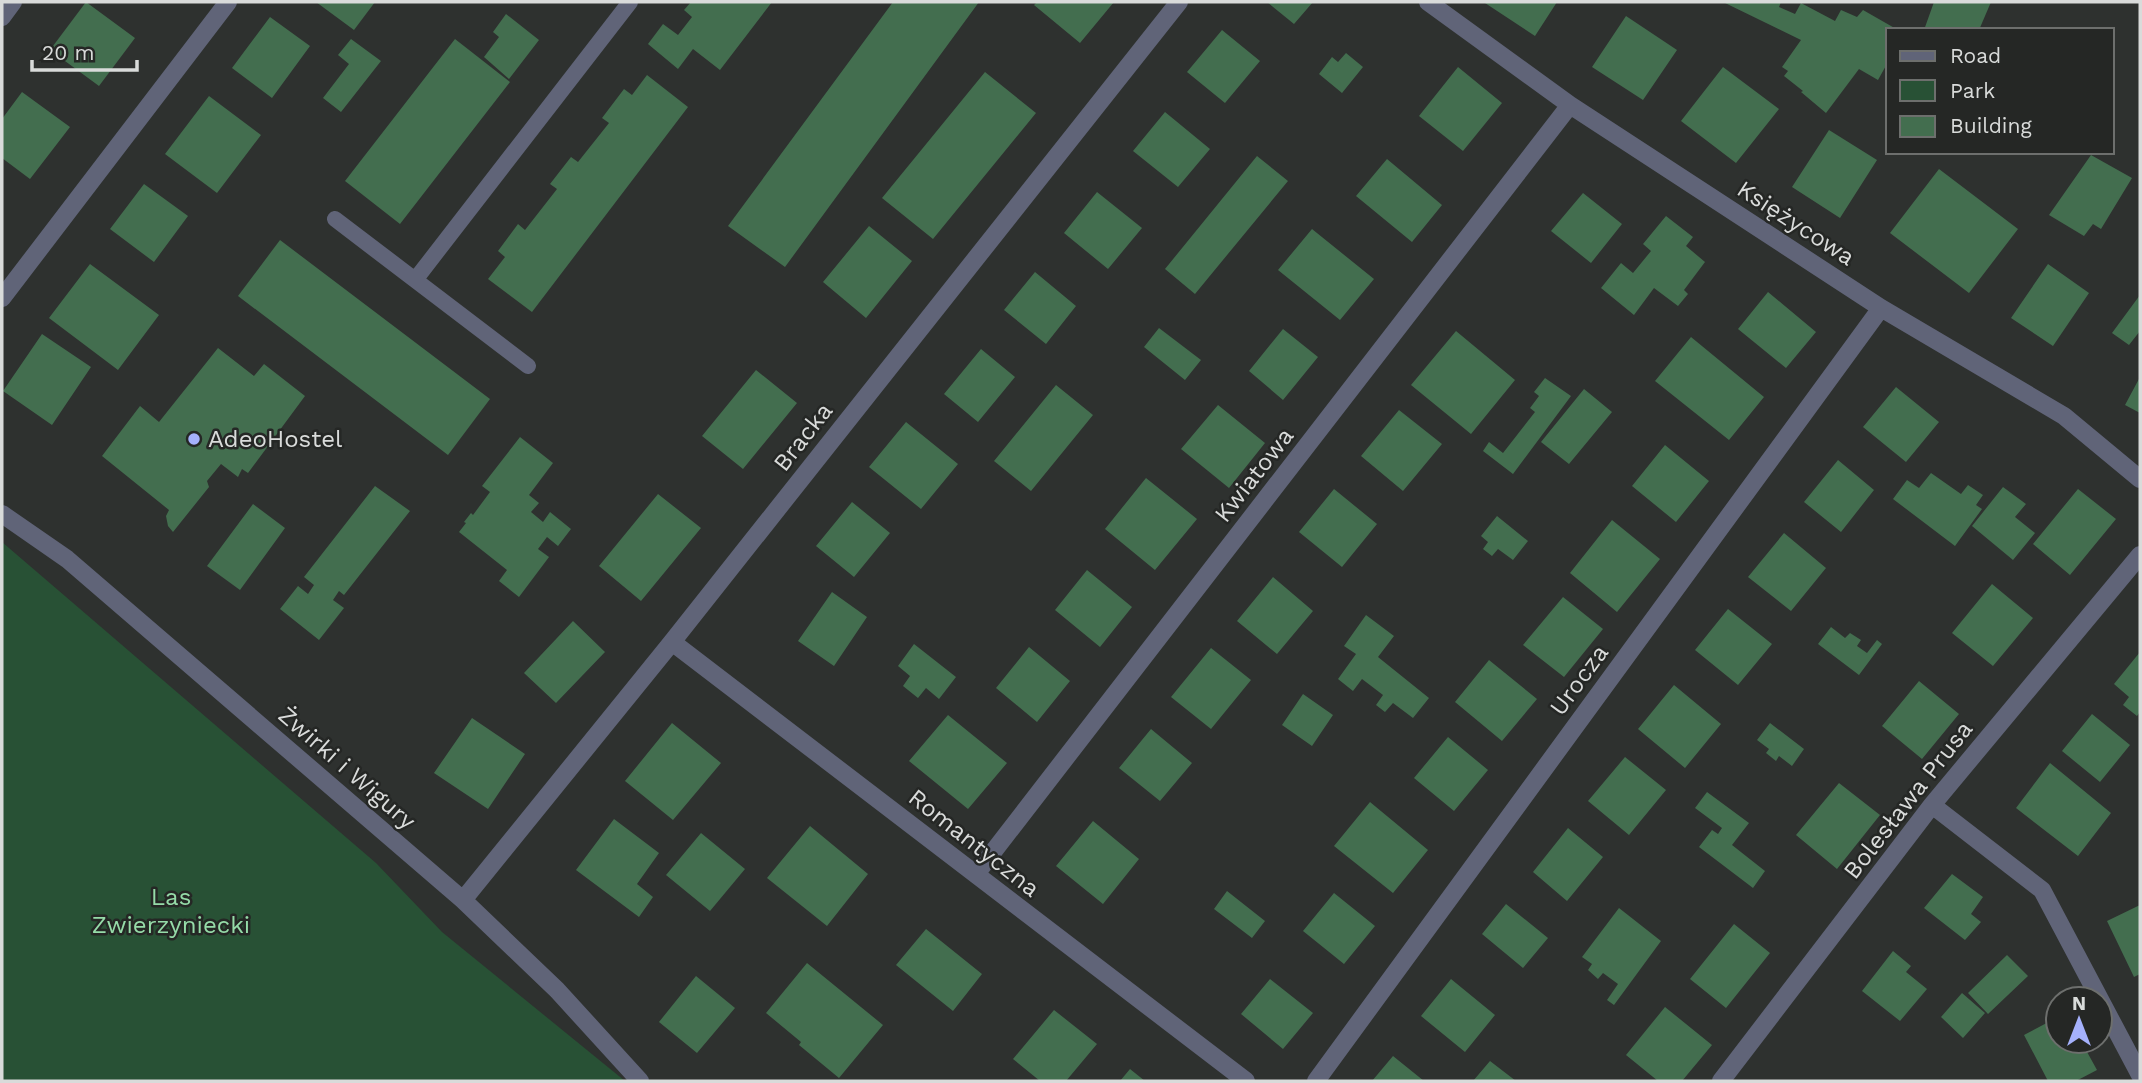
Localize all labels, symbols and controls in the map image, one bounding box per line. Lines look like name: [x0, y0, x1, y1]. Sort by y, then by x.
scale bar: [32, 28, 136, 72]
legend: [1886, 28, 2114, 154]
text: 20 m: [42, 40, 94, 65]
text: Road: [1950, 43, 2001, 68]
text: Park: [1950, 78, 1995, 103]
text: Building: [1950, 113, 2032, 138]
street label: Księżycowa: [1732, 175, 1860, 271]
street label: Bracka: [768, 397, 838, 477]
street label: Kwiatowa: [1209, 422, 1299, 528]
place label: AdeoHostel: [208, 425, 343, 453]
marker: AdeoHostel: [186, 431, 202, 447]
street label: Urocza: [1544, 639, 1614, 721]
street label: Żwirki i Wigury: [273, 701, 422, 835]
street label: Bolesława Prusa: [1838, 715, 1978, 885]
street label: Romantyczna: [903, 783, 1045, 903]
park label: Las Zwierzyniecki: [92, 883, 250, 939]
north arrow: [2044, 985, 2114, 1055]
text: N: [2072, 992, 2086, 1015]

